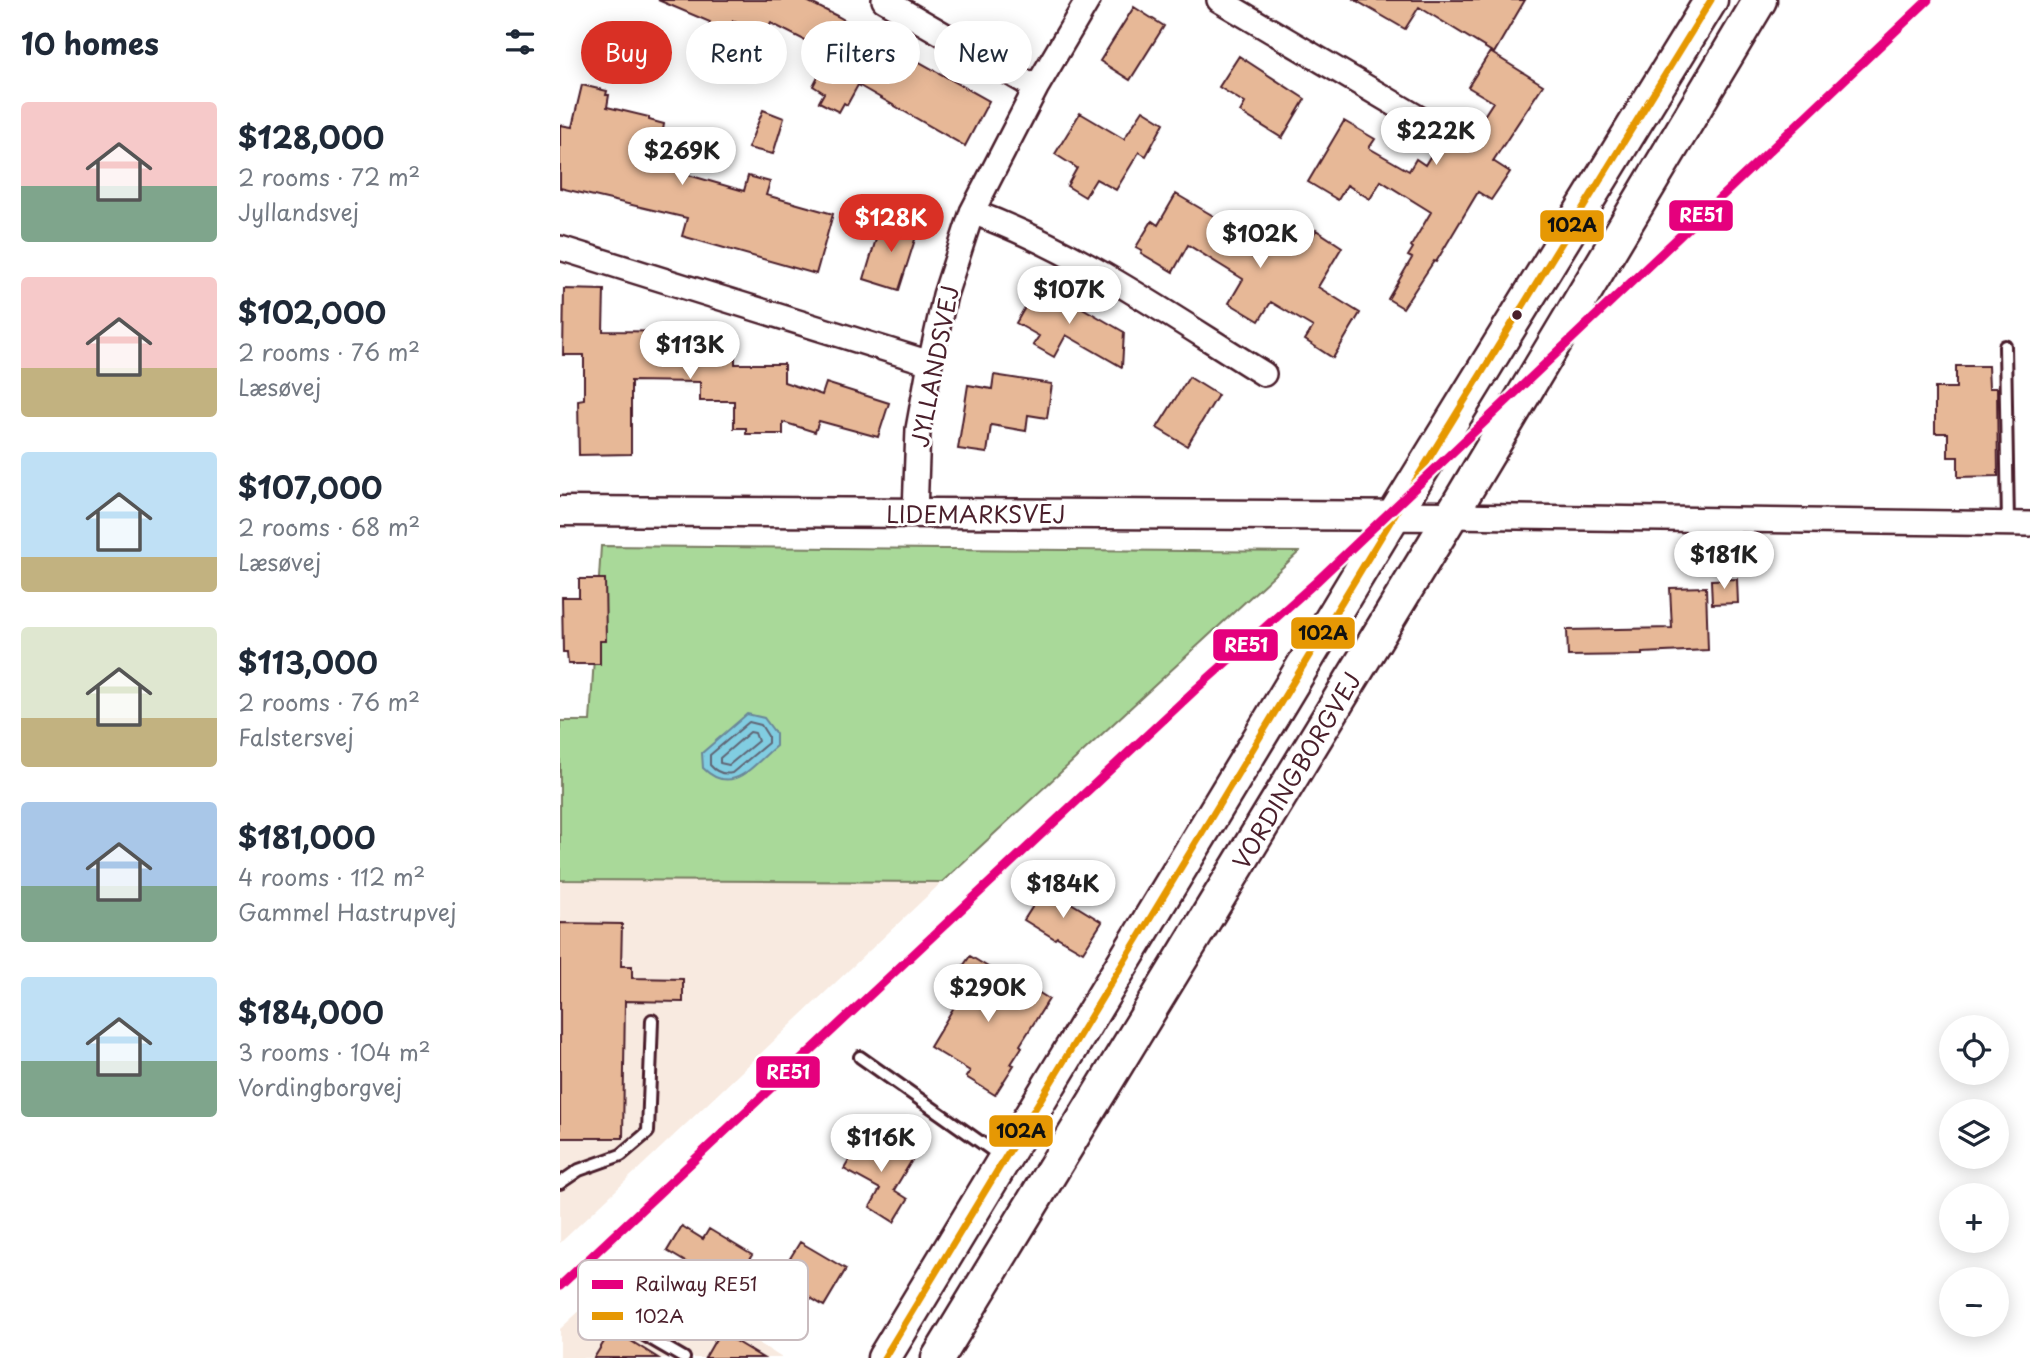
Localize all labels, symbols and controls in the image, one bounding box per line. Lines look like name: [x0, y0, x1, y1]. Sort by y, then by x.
text: 10 homes: [21, 20, 159, 65]
chip: Buy: [581, 21, 672, 84]
chip: Rent: [686, 21, 787, 84]
chip: Filters: [801, 21, 920, 84]
chip: New: [934, 21, 1032, 84]
icon: filters: [501, 23, 539, 61]
pin: $222K: [1387, 108, 1485, 167]
text: $222K: [1397, 112, 1475, 147]
text: $128,000: [238, 114, 384, 159]
pin: $269K: [633, 128, 731, 187]
icon: home: [77, 130, 161, 214]
text: $269K: [644, 132, 720, 167]
text: 2 rooms · 72 m²: [238, 159, 420, 194]
text: Jyllandsvej: [238, 194, 359, 229]
pin: $128K: [842, 194, 940, 254]
text: $128K: [855, 199, 927, 234]
line badge: RE51: [1668, 199, 1734, 232]
text: RE51: [1679, 200, 1723, 228]
line badge: 102A: [1539, 209, 1605, 243]
pin: $102K: [1211, 210, 1309, 270]
text: 102A: [1547, 210, 1597, 238]
text: $102K: [1222, 215, 1298, 250]
pin: $107K: [1020, 266, 1118, 326]
text: $107K: [1033, 271, 1105, 306]
street label: JYLLANDSVEJ: [901, 282, 967, 450]
text: $102,000: [238, 289, 386, 334]
icon: home: [77, 305, 161, 389]
unlabelled marker: [1510, 308, 1524, 322]
pin: $113K: [641, 322, 739, 381]
text: $113K: [656, 326, 724, 361]
text: 2 rooms · 76 m²: [238, 334, 420, 369]
text: Læsøvej: [238, 369, 321, 404]
text: $107,000: [238, 464, 383, 509]
icon: home: [77, 480, 161, 564]
street label: LIDEMARKSVEJ: [886, 496, 1066, 531]
text: 2 rooms · 68 m²: [238, 509, 420, 544]
pin: $181K: [1675, 532, 1773, 591]
text: $181K: [1690, 536, 1758, 571]
text: Læsøvej: [238, 544, 321, 579]
line badge: 102A: [1290, 616, 1356, 650]
text: 102A: [1298, 618, 1348, 646]
line badge: RE51: [1212, 628, 1279, 662]
text: RE51: [1224, 630, 1268, 658]
text: $113,000: [238, 639, 378, 684]
icon: home: [77, 655, 161, 739]
street label: VORDINGBORGVEJ: [1223, 665, 1369, 875]
text: 2 rooms · 76 m²: [238, 684, 420, 719]
text: Falstersvej: [238, 719, 354, 754]
text: $181,000: [238, 814, 375, 859]
icon: home: [77, 830, 161, 914]
text: 4 rooms · 112 m²: [238, 859, 425, 894]
pin: $184K: [1014, 860, 1112, 920]
text: $184K: [1027, 865, 1099, 900]
text: Gammel Hastrupvej: [238, 894, 457, 929]
pin: $290K: [939, 964, 1037, 1024]
text: $290K: [950, 969, 1026, 1004]
text: $184,000: [238, 989, 384, 1034]
icon: home: [77, 1005, 161, 1089]
map controls: [1939, 1015, 2009, 1337]
button: locate: [1939, 1015, 2009, 1085]
text: 3 rooms · 104 m²: [238, 1034, 431, 1069]
line badge: RE51: [755, 1055, 821, 1089]
text: RE51: [766, 1057, 810, 1085]
text: Vordingborgvej: [238, 1069, 402, 1104]
button: layers: [1939, 1099, 2009, 1169]
pin: $116K: [832, 1114, 930, 1174]
line badge: 102A: [988, 1114, 1054, 1148]
text: 102A: [996, 1116, 1046, 1144]
text: $116K: [847, 1119, 915, 1154]
button: +: [1939, 1183, 2009, 1253]
legend: [578, 1260, 808, 1340]
button: −: [1939, 1267, 2009, 1337]
text: Railway RE51: [635, 1269, 757, 1297]
text: 102A: [635, 1301, 684, 1329]

